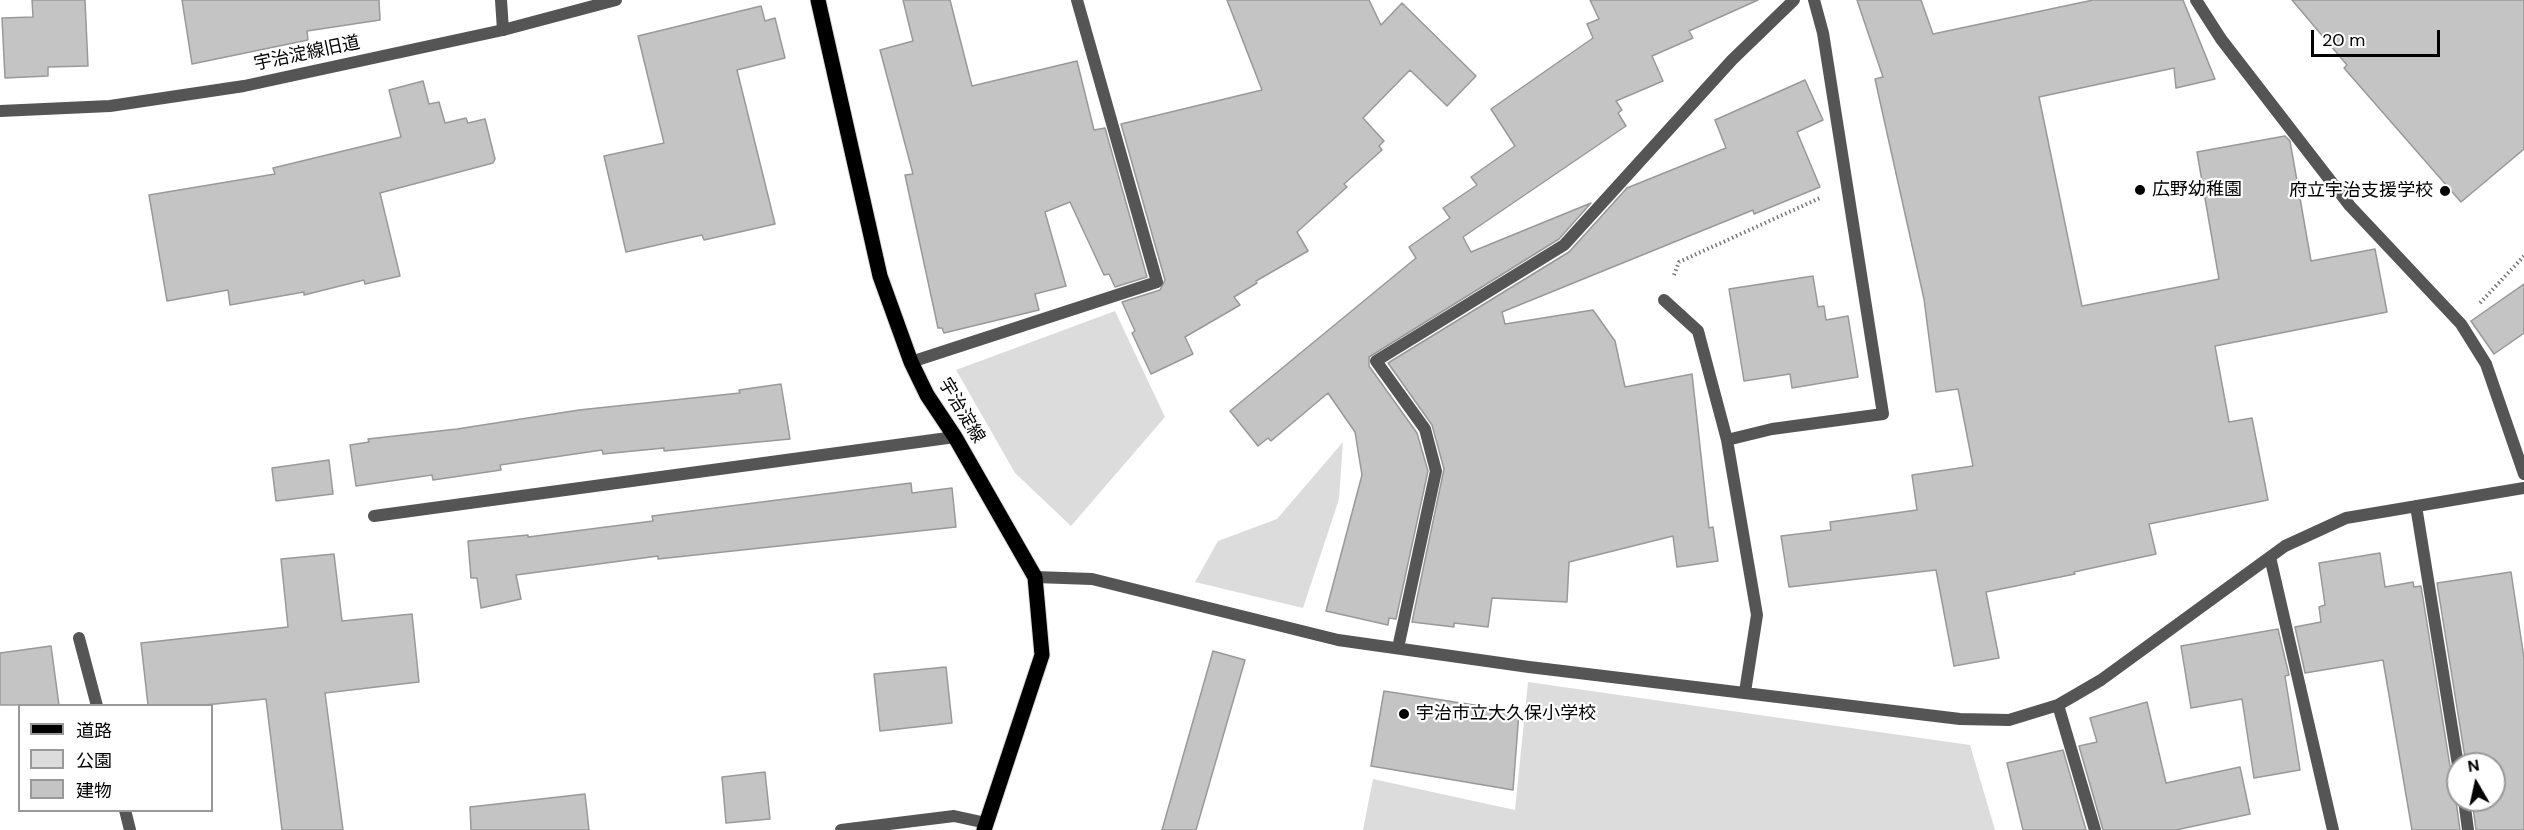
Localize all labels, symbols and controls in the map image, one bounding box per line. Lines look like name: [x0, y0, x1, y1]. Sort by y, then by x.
scale bar: [2314, 18, 2443, 56]
text: 20 m: [2322, 28, 2365, 52]
street label: 宇治淀線旧道: [252, 32, 362, 76]
place label: 広野幼稚園: [2152, 179, 2242, 201]
place label: 府立宇治支援学校: [2289, 180, 2433, 202]
marker: 広野幼稚園: [2133, 183, 2147, 197]
marker: 府立宇治支援学校: [2438, 184, 2452, 198]
street label: 宇治淀線: [933, 375, 989, 447]
place label: 宇治市立大久保小学校: [1416, 703, 1596, 725]
legend: [18, 704, 213, 812]
marker: 宇治市立大久保小学校: [1397, 707, 1411, 721]
text: 道路: [76, 719, 112, 743]
text: 公園: [76, 749, 112, 773]
north arrow: [2446, 752, 2506, 812]
text: N: [2466, 754, 2481, 777]
text: 建物: [76, 779, 112, 803]

